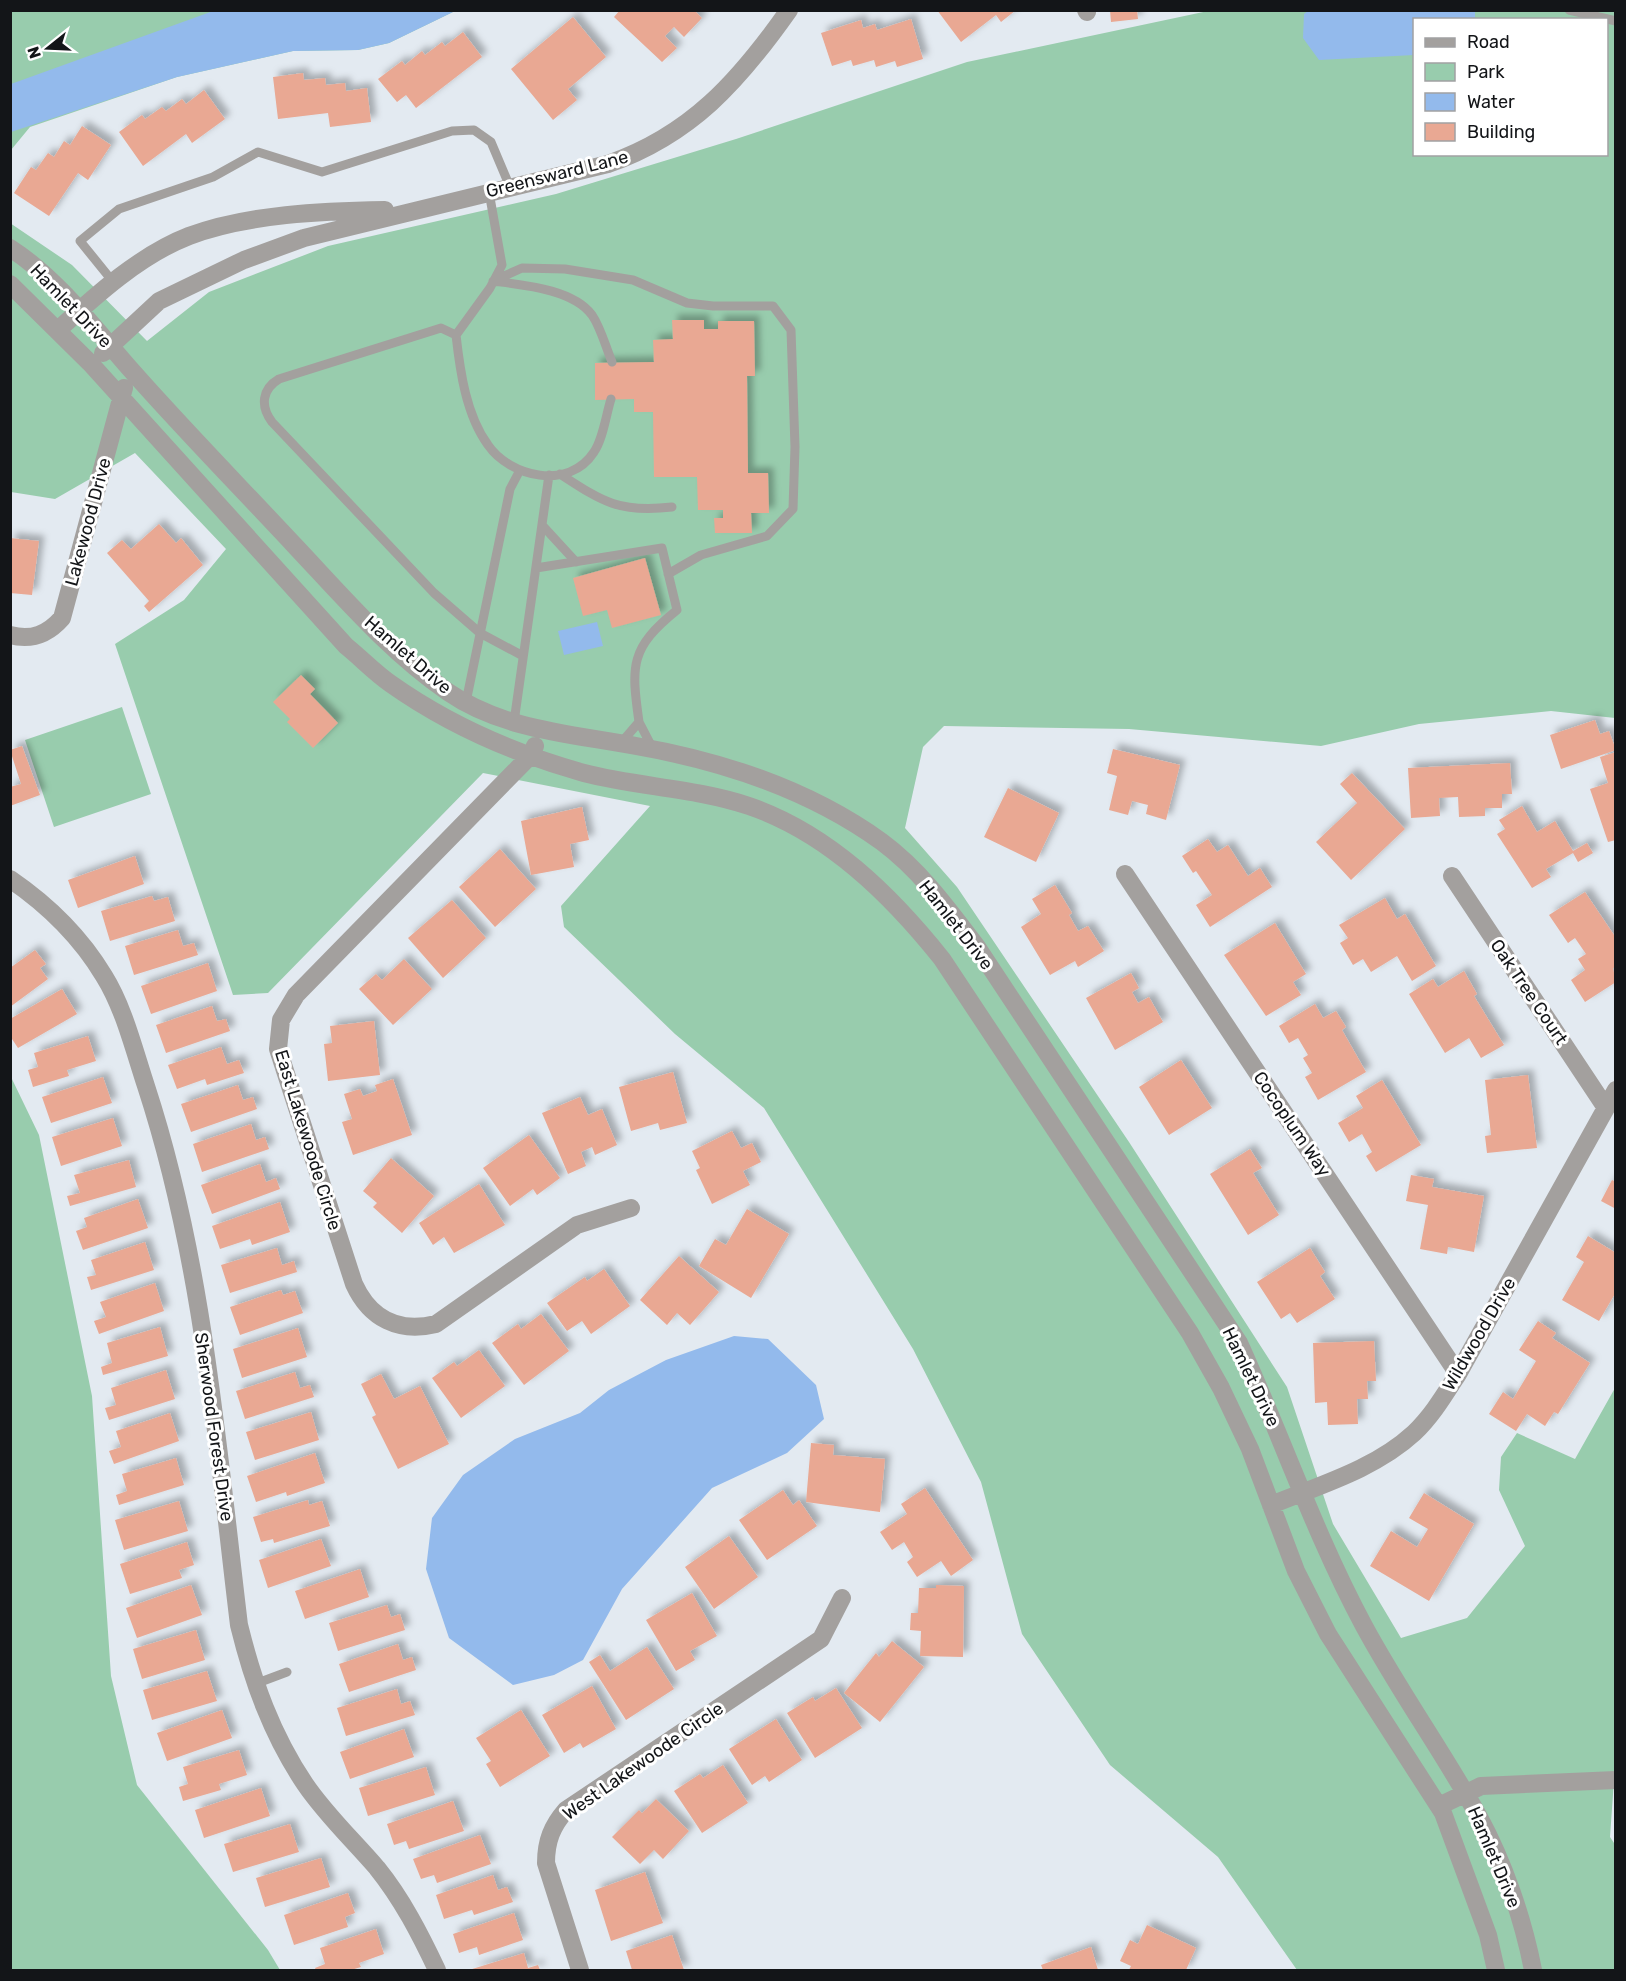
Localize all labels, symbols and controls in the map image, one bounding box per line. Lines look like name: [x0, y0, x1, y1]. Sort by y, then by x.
north arrow: [18, 18, 78, 78]
legend: [1413, 18, 1608, 156]
text: Road: [1467, 31, 1510, 53]
text: N: [23, 44, 45, 61]
text: Park: [1467, 61, 1505, 83]
text: Water: [1467, 91, 1515, 113]
text: Building: [1467, 121, 1535, 143]
street label: Greensward Lane: [484, 146, 630, 202]
street label: Hamlet Drive: [26, 260, 116, 352]
street label: Lakewood Drive: [60, 455, 116, 589]
street label: Hamlet Drive: [360, 611, 456, 699]
street label: Hamlet Drive: [914, 876, 998, 974]
street label: Oak Tree Court: [1486, 935, 1572, 1049]
street label: East Lakewoode Circle: [270, 1047, 346, 1233]
street label: Cocoplum Way: [1249, 1067, 1335, 1181]
street label: Wildwood Drive: [1438, 1273, 1520, 1395]
street label: Hamlet Drive: [1217, 1324, 1285, 1430]
street label: Sherwood Forest Drive: [190, 1331, 238, 1523]
street label: West Lakewoode Circle: [558, 1697, 728, 1825]
street label: Hamlet Drive: [1463, 1803, 1525, 1911]

